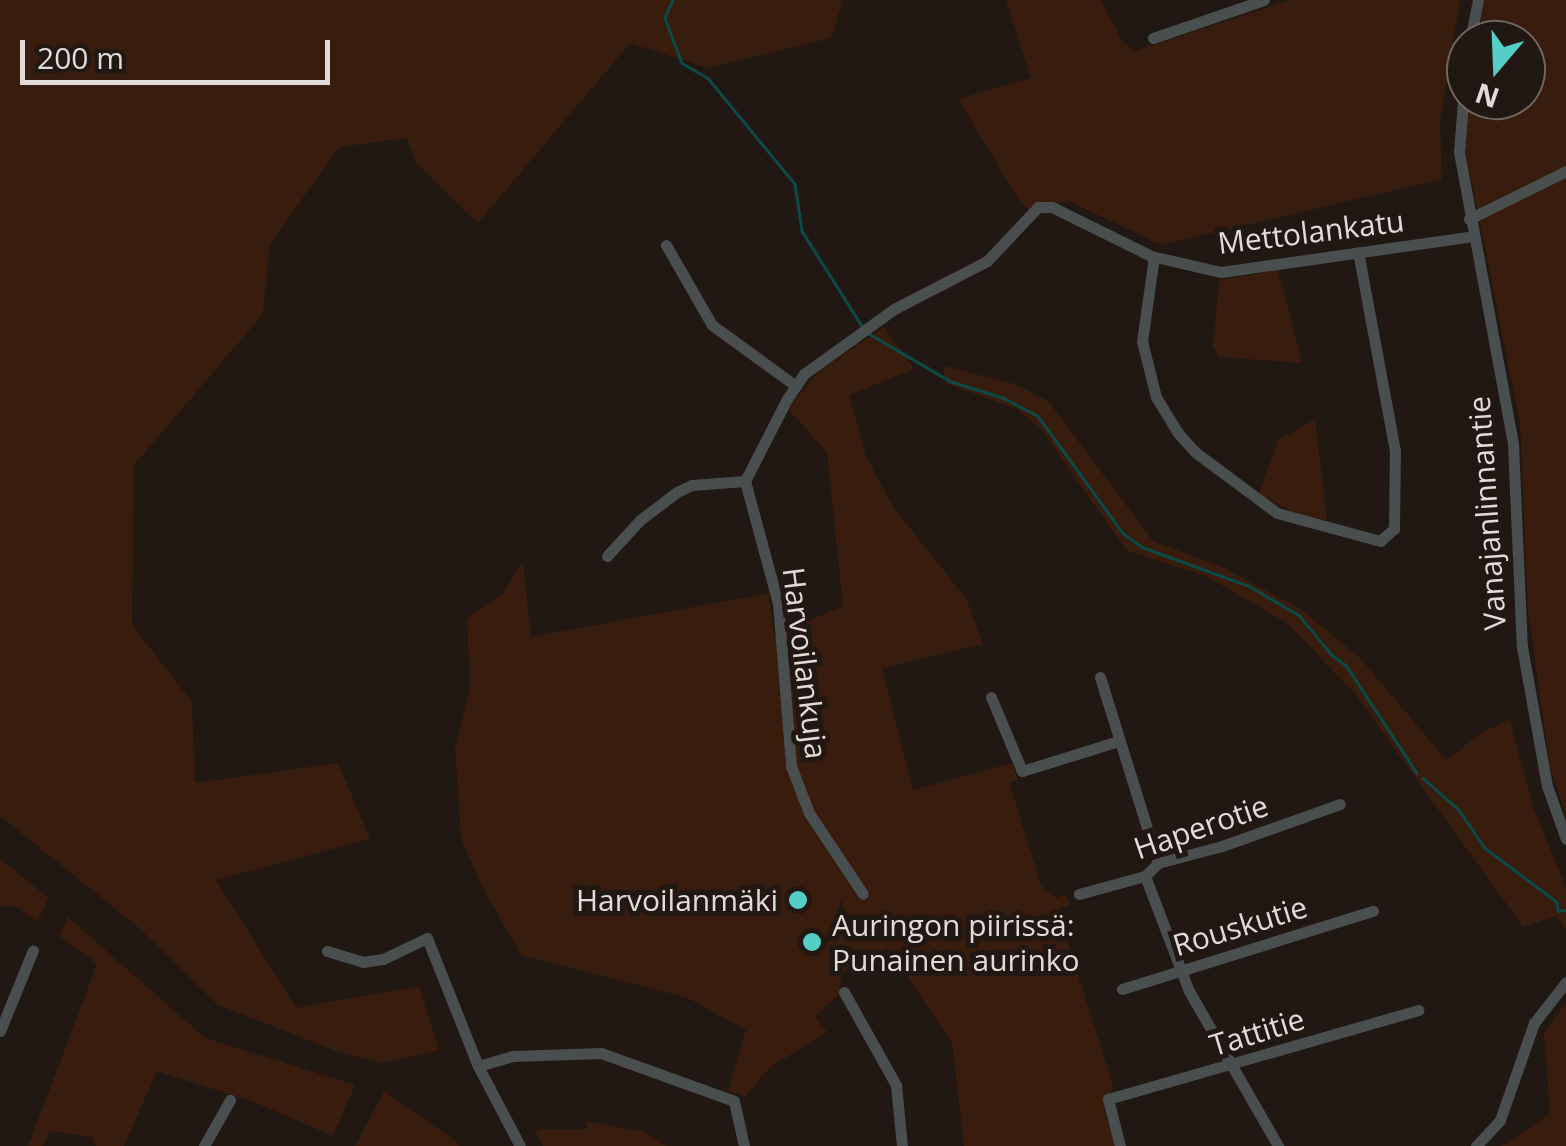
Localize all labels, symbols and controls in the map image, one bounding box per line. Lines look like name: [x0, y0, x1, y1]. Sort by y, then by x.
scale bar: [25, 20, 335, 82]
north arrow: [1446, 20, 1546, 120]
text: 200 m: [37, 37, 124, 78]
text: N: [1470, 75, 1504, 118]
street label: Mettolankatu: [1216, 203, 1406, 261]
street label: Vanajanlinnantie: [1461, 395, 1513, 631]
street label: Harvoilankuja: [775, 565, 835, 761]
street label: Haperotie: [1129, 787, 1273, 867]
place label: Harvoilanmäki: [576, 882, 778, 918]
marker: Harvoilanmäki: [787, 889, 809, 911]
street label: Rouskutie: [1168, 889, 1312, 963]
place label: Auringon piirissä: Punainen aurinko: [832, 907, 1080, 978]
marker: Auringon piirissä: Punainen aurinko: [801, 931, 823, 953]
street label: Tattitie: [1205, 1001, 1309, 1063]

